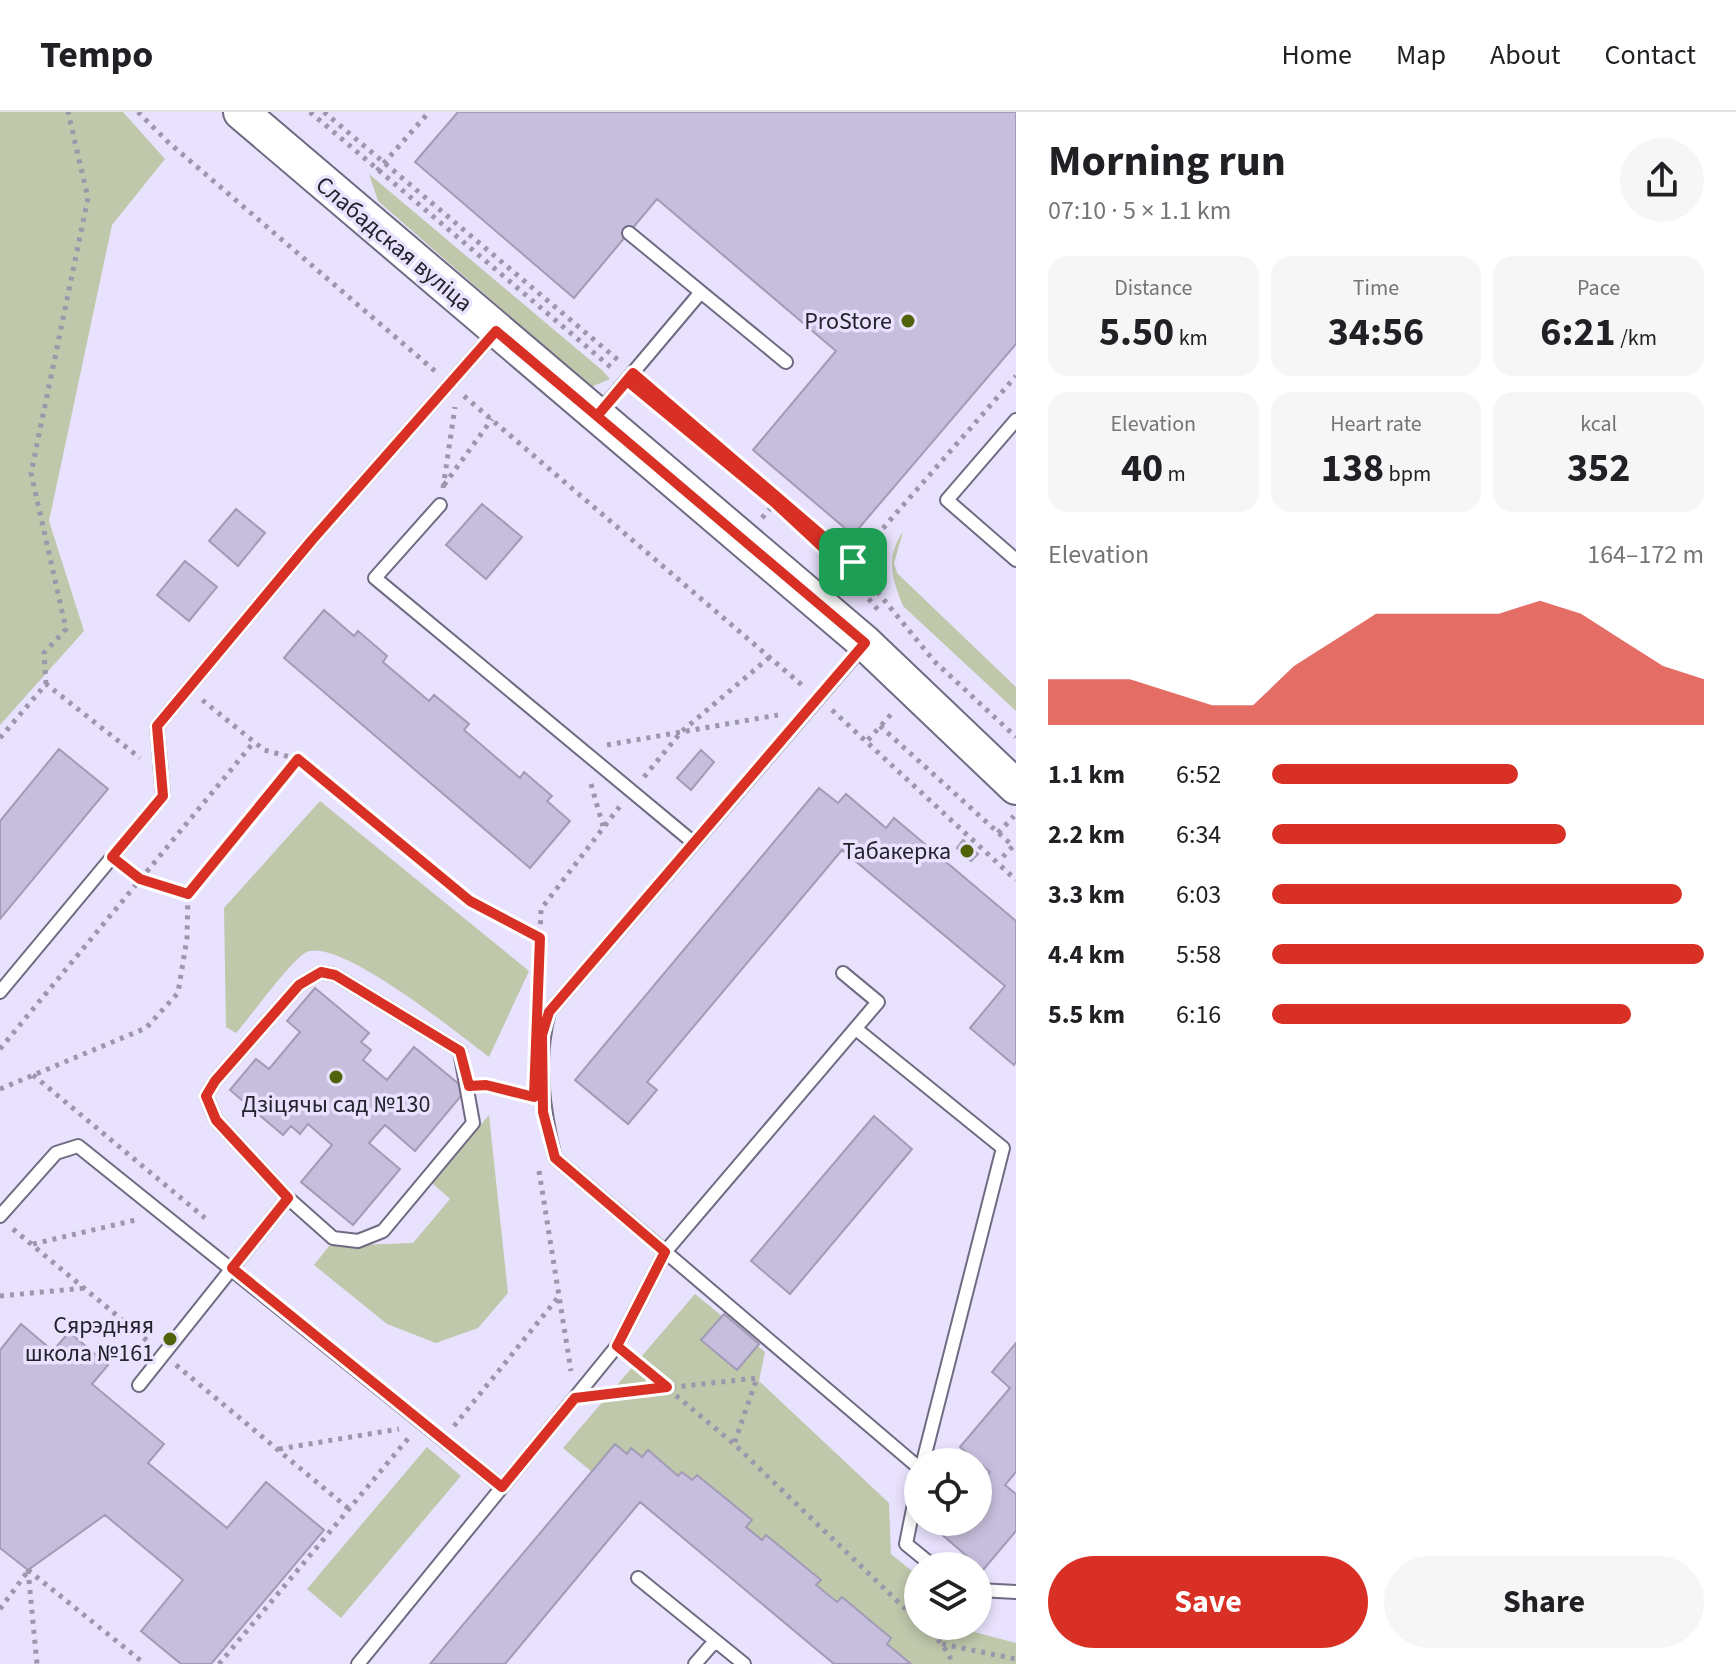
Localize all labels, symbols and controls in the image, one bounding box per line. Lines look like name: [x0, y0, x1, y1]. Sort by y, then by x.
text: Tempo: [40, 28, 153, 82]
text: Home: [1281, 35, 1352, 75]
text: Map: [1396, 35, 1446, 75]
text: About: [1490, 35, 1561, 75]
text: Contact: [1605, 35, 1696, 75]
text: Morning run: [1048, 130, 1286, 193]
button: share: [1620, 138, 1704, 222]
street label: Слабадская вуліца: [308, 168, 480, 320]
text: 07:10 · 5 × 1.1 km: [1048, 192, 1231, 229]
text: Distance: [1114, 272, 1192, 304]
text: Time: [1353, 272, 1399, 304]
text: Pace: [1577, 272, 1620, 304]
place label: ProStore: [804, 304, 892, 339]
text: 5.50: [1099, 304, 1174, 361]
text: 34:56: [1328, 304, 1424, 361]
text: 6:21: [1540, 304, 1616, 361]
marker: ProStore: [899, 312, 917, 330]
text: km: [1174, 322, 1208, 354]
text: /km: [1616, 322, 1657, 354]
text: Elevation: [1110, 408, 1196, 440]
text: Heart rate: [1330, 408, 1422, 440]
text: kcal: [1580, 408, 1617, 440]
text: 40: [1121, 440, 1163, 497]
text: 138: [1321, 440, 1384, 497]
text: 352: [1567, 440, 1630, 497]
text: m: [1163, 458, 1186, 490]
text: bpm: [1384, 458, 1431, 490]
pin: [819, 528, 887, 596]
text: Elevation: [1048, 536, 1149, 573]
text: 164–172 m: [1587, 536, 1704, 573]
icon: arrive: [831, 540, 875, 584]
text: 1.1 km: [1048, 756, 1125, 793]
text: 6:52: [1176, 756, 1221, 793]
text: 2.2 km: [1048, 816, 1125, 853]
text: 6:34: [1176, 816, 1221, 853]
place label: Табакерка: [842, 834, 951, 869]
marker: Табакерка: [958, 842, 976, 860]
text: 3.3 km: [1048, 876, 1125, 913]
text: 6:03: [1176, 876, 1221, 913]
text: 4.4 km: [1048, 936, 1125, 973]
text: 5:58: [1176, 936, 1221, 973]
text: 5.5 km: [1048, 996, 1125, 1033]
text: 6:16: [1176, 996, 1221, 1033]
marker: Дзіцячы сад №130: [327, 1068, 345, 1086]
place label: Дзіцячы сад №130: [242, 1087, 430, 1122]
place label: Сярэдняя школа №161: [25, 1308, 154, 1371]
marker: Сярэдняя школа №161: [161, 1330, 179, 1348]
map controls: [904, 1448, 992, 1640]
button: locate: [904, 1448, 992, 1536]
button: layers: [904, 1552, 992, 1640]
button: Save: [1048, 1556, 1368, 1648]
button: Share: [1384, 1556, 1704, 1648]

